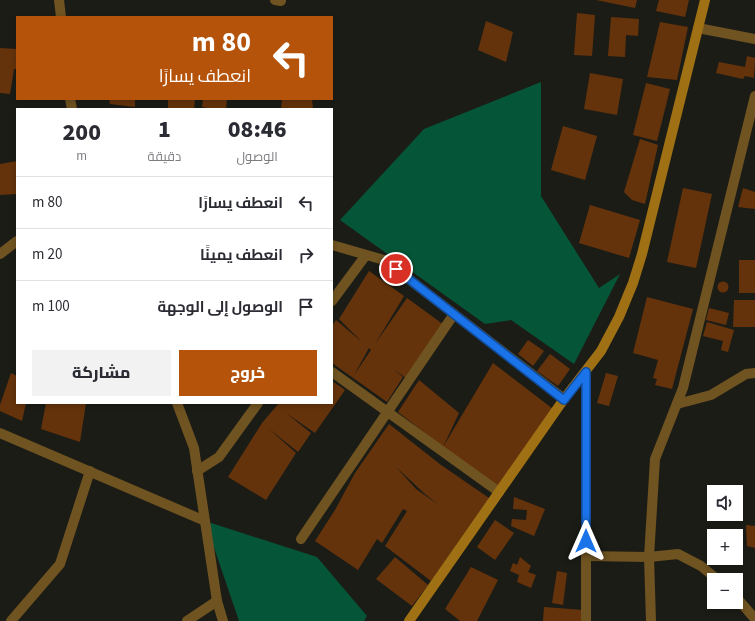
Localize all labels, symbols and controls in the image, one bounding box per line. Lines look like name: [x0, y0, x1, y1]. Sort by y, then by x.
text: 80 m: [192, 22, 251, 62]
icon: left: [265, 32, 317, 84]
text: انعطف يسارًا: [159, 64, 251, 89]
text: 1: [158, 112, 171, 147]
text: 08:46: [228, 112, 287, 147]
text: 200: [63, 115, 101, 150]
text: m: [76, 147, 87, 165]
text: دقيقة: [147, 148, 181, 166]
text: الوصول: [236, 148, 278, 166]
text: 80 m: [32, 192, 62, 213]
icon: left: [295, 192, 317, 214]
text: انعطف يسارًا: [198, 193, 283, 214]
text: 20 m: [32, 244, 62, 265]
icon: right: [295, 244, 317, 266]
text: انعطف يمينًا: [200, 245, 283, 266]
pin: [379, 252, 413, 286]
icon: arrive: [385, 258, 407, 280]
text: 100 m: [32, 296, 70, 317]
icon: arrive: [295, 296, 317, 318]
text: الوصول إلى الوجهة: [157, 297, 283, 318]
button: مشاركة: [32, 350, 171, 396]
button: خروج: [179, 350, 317, 396]
map controls: [707, 485, 743, 609]
button: sound: [707, 485, 743, 521]
position arrow: [565, 520, 607, 562]
button: +: [707, 529, 743, 565]
button: −: [707, 573, 743, 609]

